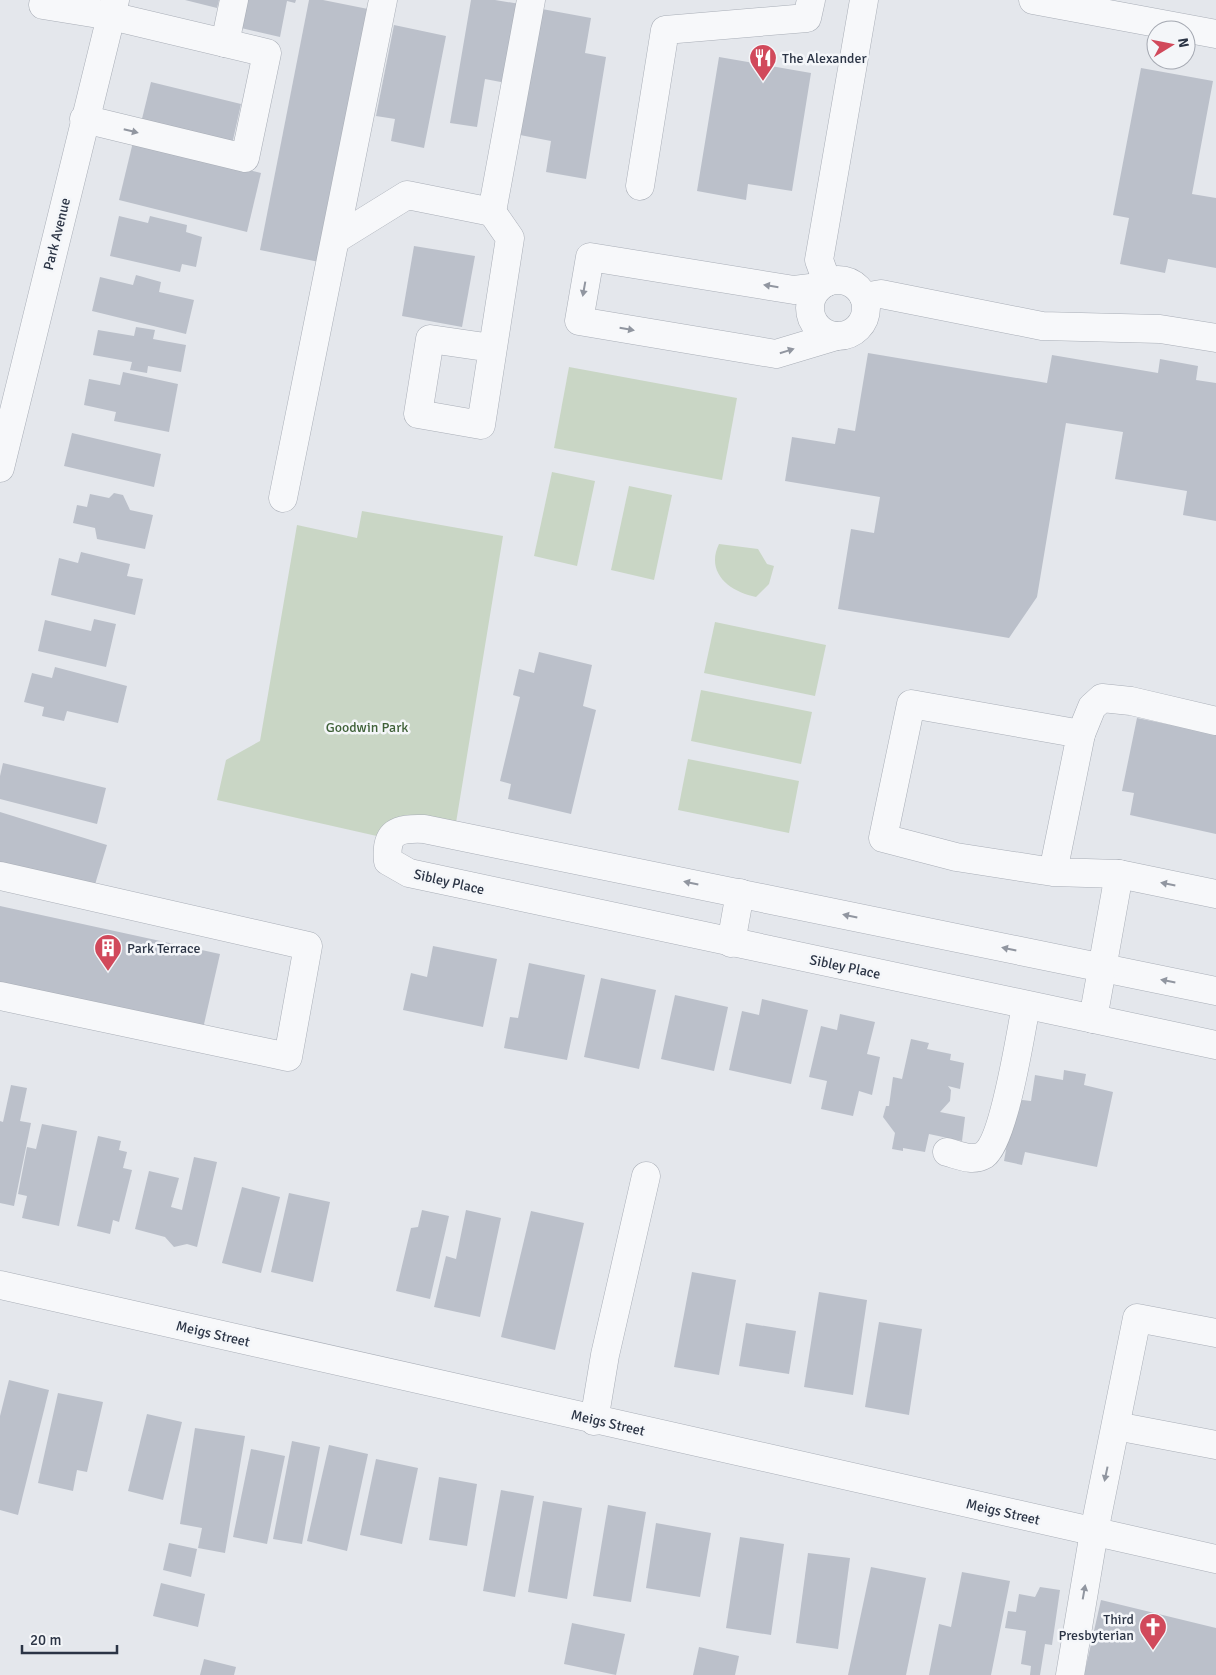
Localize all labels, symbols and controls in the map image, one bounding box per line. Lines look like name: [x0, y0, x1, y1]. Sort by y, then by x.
north arrow: [1146, 20, 1196, 70]
text: N: [1174, 37, 1193, 49]
restaurant icon: The Alexander: [748, 43, 778, 82]
place label: The Alexander: [782, 50, 868, 67]
one-way arrow: [124, 127, 139, 135]
street label: Park Avenue: [40, 196, 74, 272]
one-way arrow: [580, 281, 588, 297]
one-way arrow: [763, 282, 779, 290]
one-way arrow: [619, 325, 635, 333]
one-way arrow: [779, 346, 794, 354]
park label: Goodwin Park: [326, 719, 408, 736]
street label: Sibley Place: [412, 866, 486, 898]
one-way arrow: [682, 879, 698, 887]
one-way arrow: [1160, 880, 1176, 888]
one-way arrow: [842, 912, 857, 920]
building icon: Park Terrace: [93, 933, 123, 972]
place label: Park Terrace: [127, 940, 201, 957]
one-way arrow: [1001, 945, 1017, 953]
street label: Sibley Place: [808, 951, 882, 983]
one-way arrow: [1160, 977, 1176, 985]
street label: Meigs Street: [174, 1317, 252, 1351]
street label: Meigs Street: [569, 1406, 647, 1440]
one-way arrow: [1102, 1466, 1110, 1481]
street label: Meigs Street: [964, 1495, 1042, 1529]
one-way arrow: [1081, 1584, 1089, 1600]
place label: Third Presbyterian: [1058, 1611, 1134, 1644]
church icon: Third Presbyterian: [1138, 1612, 1168, 1651]
scale bar: [22, 1622, 118, 1654]
text: 20 m: [30, 1631, 61, 1649]

